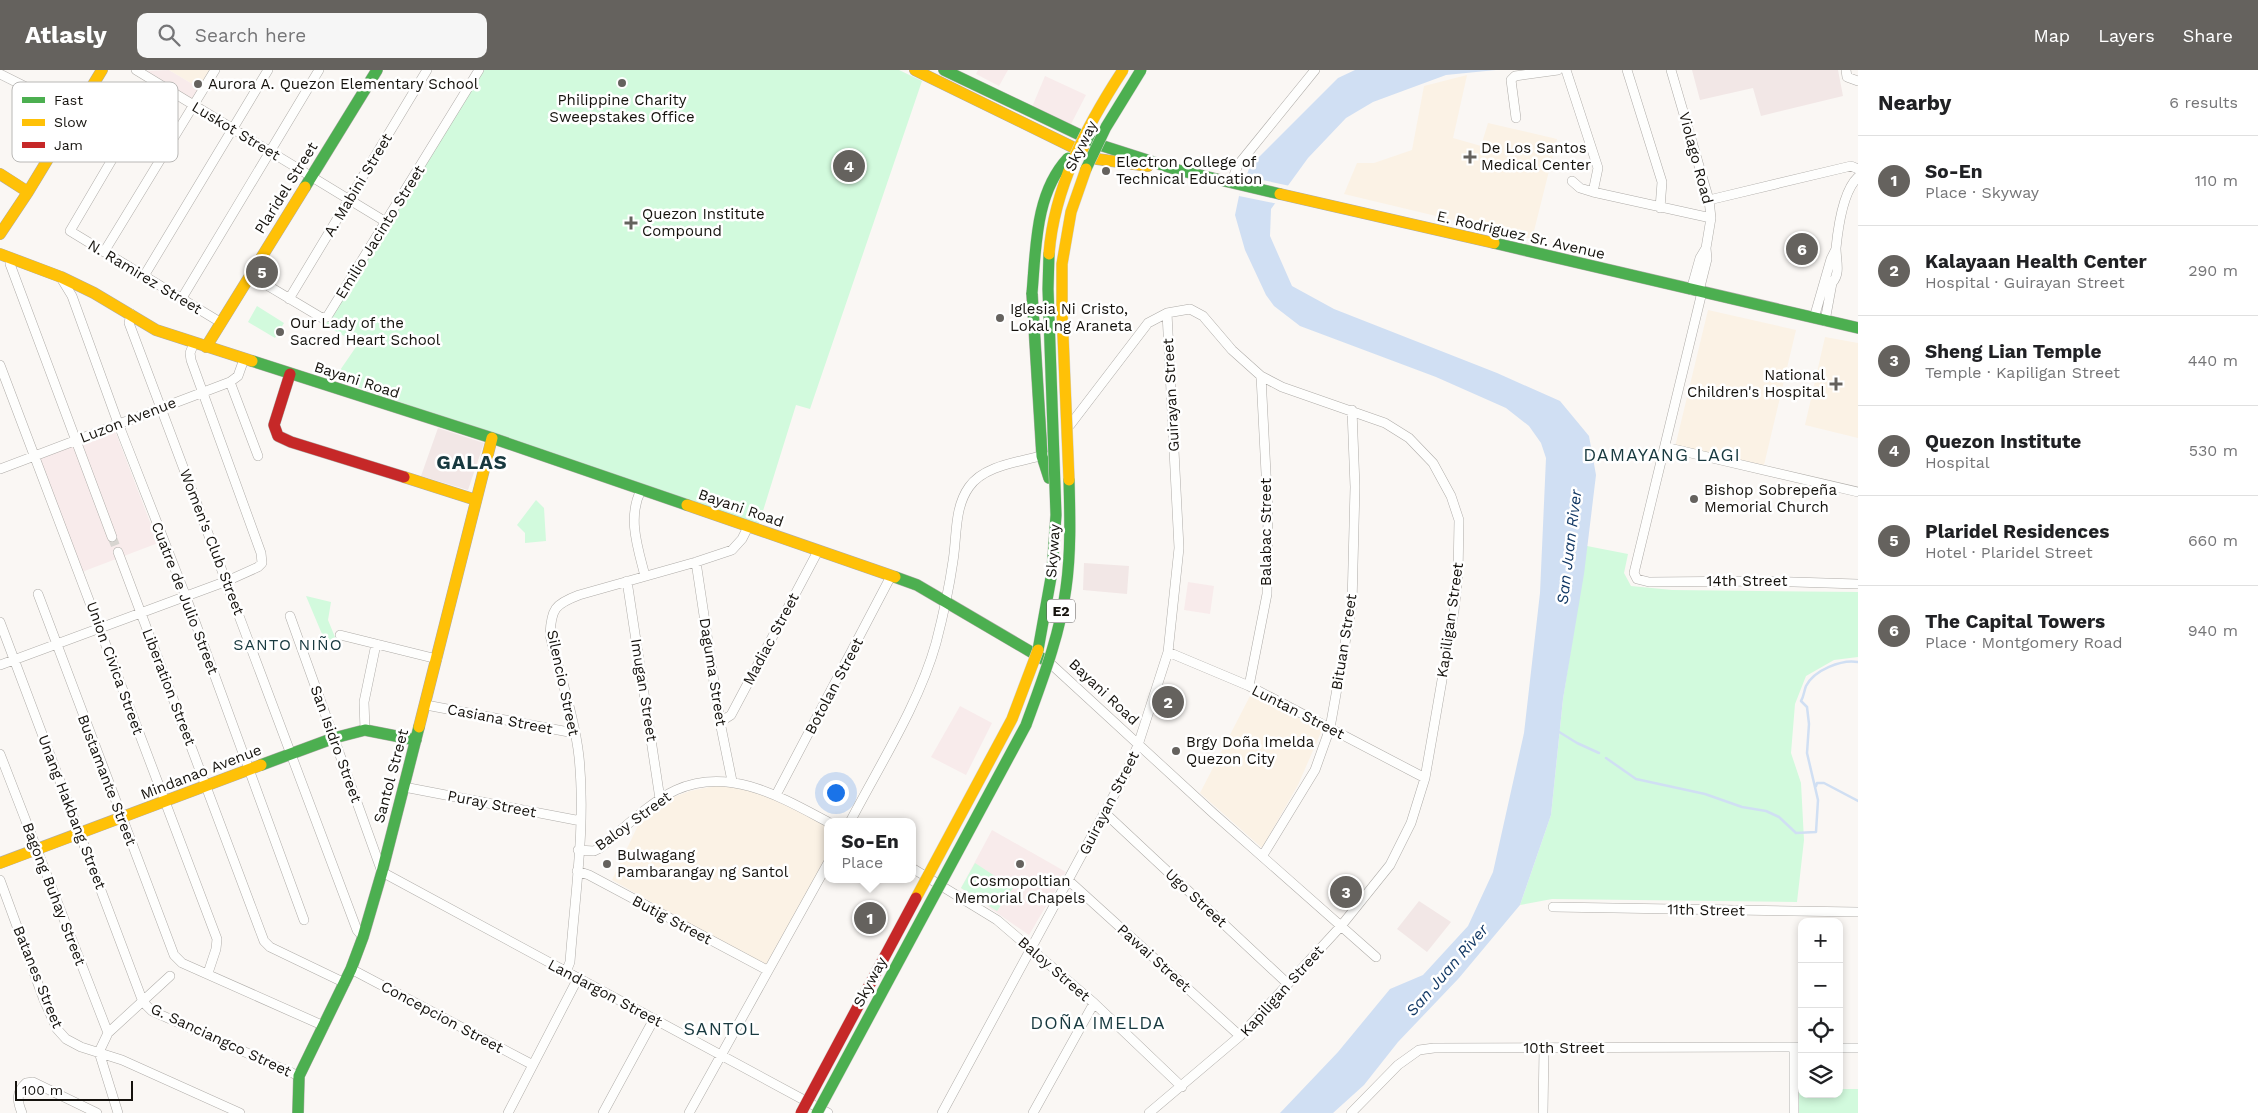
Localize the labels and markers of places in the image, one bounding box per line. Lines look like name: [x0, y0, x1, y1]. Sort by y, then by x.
place label: Aurora A. Quezon Elementary School: [208, 75, 479, 93]
marker: Philippine Charity Sweepstakes Office: [616, 77, 628, 89]
marker: Aurora A. Quezon Elementary School: [192, 78, 204, 90]
place label: Philippine Charity Sweepstakes Office: [549, 91, 695, 126]
place label: De Los Santos Medical Center: [1481, 139, 1591, 174]
pin: 4: [833, 147, 865, 185]
marker: De Los Santos Medical Center: [1463, 150, 1477, 164]
place label: Electron College of Technical Education: [1116, 153, 1262, 188]
marker: Electron College of Technical Education: [1100, 165, 1112, 177]
place label: Quezon Institute Compound: [642, 205, 765, 240]
marker: Quezon Institute Compound: [624, 216, 638, 230]
pin: 6: [1786, 230, 1818, 268]
pin: 5: [246, 253, 278, 291]
place label: Iglesia Ni Cristo, Lokal ng Araneta: [1010, 300, 1133, 335]
marker: Iglesia Ni Cristo, Lokal ng Araneta: [994, 312, 1006, 324]
place label: Our Lady of the Sacred Heart School: [290, 314, 441, 349]
marker: Our Lady of the Sacred Heart School: [274, 326, 286, 338]
place label: National Children's Hospital: [1687, 366, 1825, 401]
marker: National Children's Hospital: [1829, 377, 1843, 391]
place label: Bishop Sobrepeña Memorial Church: [1704, 481, 1837, 516]
marker: Bishop Sobrepeña Memorial Church: [1688, 493, 1700, 505]
pin: 2: [1152, 683, 1184, 721]
place label: Brgy Doña Imelda Quezon City: [1186, 733, 1315, 768]
marker: Brgy Doña Imelda Quezon City: [1170, 745, 1182, 757]
place label: Bulwagang Pambarangay ng Santol: [617, 846, 789, 881]
marker: Bulwagang Pambarangay ng Santol: [601, 858, 613, 870]
marker: Cosmopoltian Memorial Chapels: [1014, 858, 1026, 870]
place label: Cosmopoltian Memorial Chapels: [954, 872, 1086, 907]
pin: 3: [1330, 873, 1362, 911]
pin: 1: [854, 899, 886, 937]

